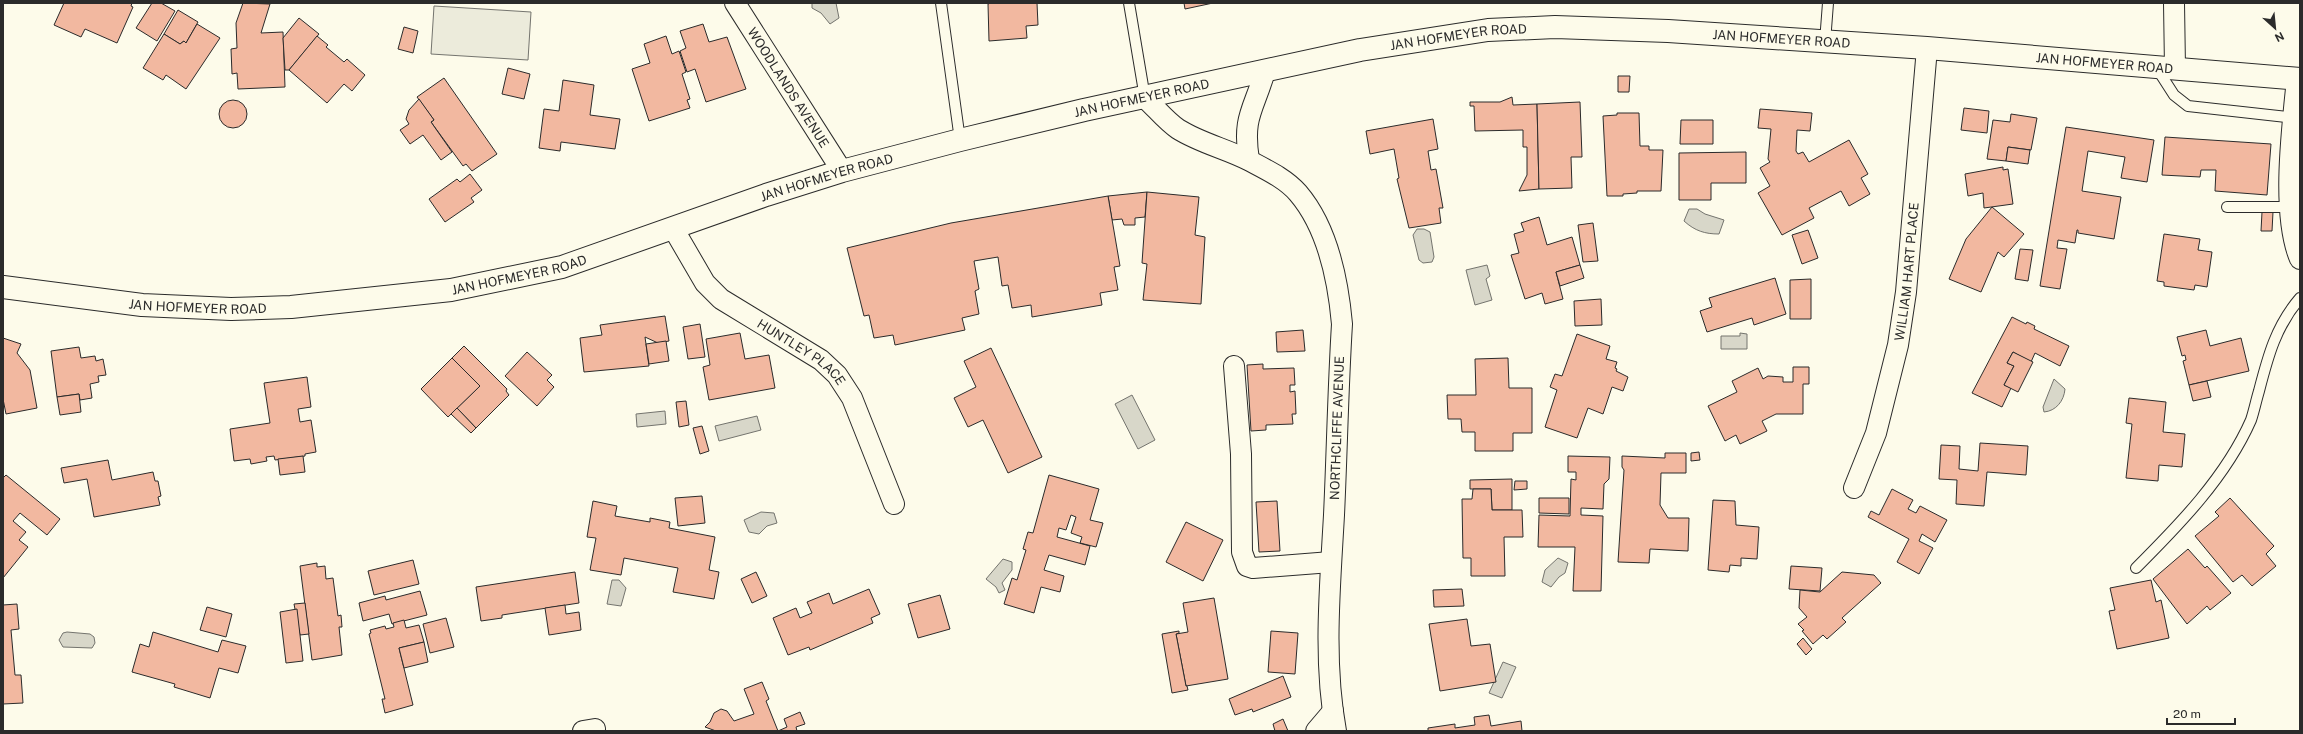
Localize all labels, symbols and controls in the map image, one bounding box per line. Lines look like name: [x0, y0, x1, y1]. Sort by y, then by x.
north arrow: [2255, 8, 2295, 48]
street label: JAN HOFMEYER ROAD: [1389, 21, 1527, 53]
street label: WOODLANDS AVENUE: [745, 25, 832, 150]
street label: JAN HOFMEYER ROAD: [1712, 26, 1851, 50]
text: N: [2273, 30, 2286, 44]
street label: JAN HOFMEYER ROAD: [2035, 50, 2174, 76]
street label: JAN HOFMEYER ROAD: [1072, 76, 1210, 120]
street label: JAN HOFMEYER ROAD: [758, 150, 895, 204]
street label: WILLIAM HART PLACE: [1891, 202, 1921, 342]
street label: JAN HOFMEYER ROAD: [450, 251, 588, 297]
street label: JAN HOFMEYER ROAD: [128, 296, 267, 317]
street label: HUNTLEY PLACE: [755, 316, 849, 388]
street label: NORTHCLIFFE AVENUE: [1327, 356, 1347, 500]
scale bar: [2167, 700, 2235, 726]
text: 20 m: [2173, 707, 2201, 721]

